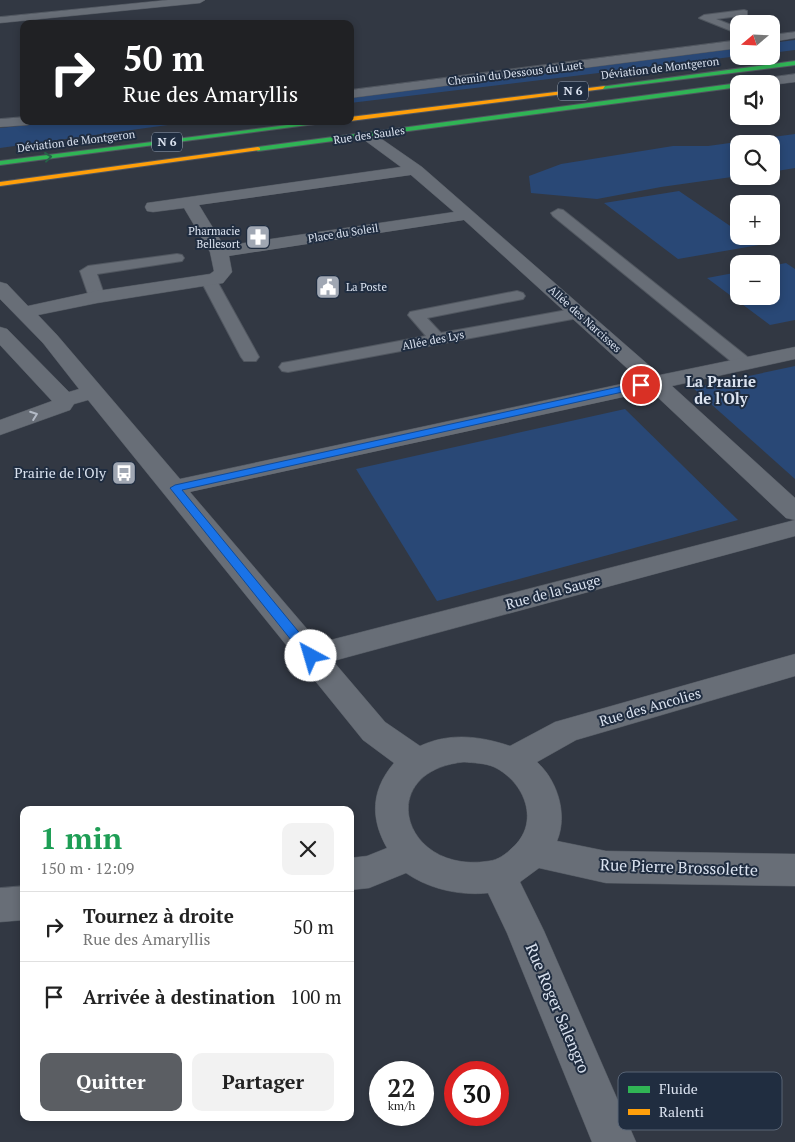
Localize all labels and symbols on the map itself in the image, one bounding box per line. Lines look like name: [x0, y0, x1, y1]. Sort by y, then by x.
north arrow: [730, 15, 780, 65]
street label: Déviation de Montgeron: [600, 54, 720, 82]
street label: Chemin du Dessous du Luet: [447, 58, 583, 88]
road number: N 6: [558, 82, 588, 100]
street label: Rue des Saules: [332, 123, 406, 147]
street label: Déviation de Montgeron: [16, 127, 136, 155]
road number: N 6: [152, 132, 182, 152]
one-way arrow: [45, 152, 53, 163]
street label: Place du Soleil: [307, 221, 379, 245]
place label: Pharmacie Bellesort: [188, 224, 240, 251]
pharmacy icon: Pharmacie Bellesort: [245, 224, 271, 250]
public building icon: La Poste: [315, 274, 341, 300]
place label: La Poste: [346, 280, 387, 294]
street label: Allée des Narcisses: [546, 283, 624, 355]
street label: Allée des Lys: [401, 327, 465, 353]
pin: [620, 364, 662, 406]
district label: La Prairie de l'Oly: [686, 371, 756, 408]
one-way arrow: [29, 411, 37, 421]
bus stop icon: Prairie de l'Oly: [111, 460, 137, 486]
place label: Prairie de l'Oly: [14, 463, 107, 482]
street label: Rue de la Sauge: [503, 570, 602, 613]
position arrow: [284, 629, 336, 681]
street label: Rue des Ancolies: [597, 683, 703, 730]
street label: Rue Pierre Brossolette: [600, 853, 758, 881]
street label: Rue Roger Salengro: [521, 940, 595, 1076]
speed limit sign: 30: [444, 1061, 509, 1126]
legend: [618, 1072, 782, 1130]
text: Fluide: [659, 1079, 698, 1098]
text: Ralenti: [659, 1102, 704, 1121]

